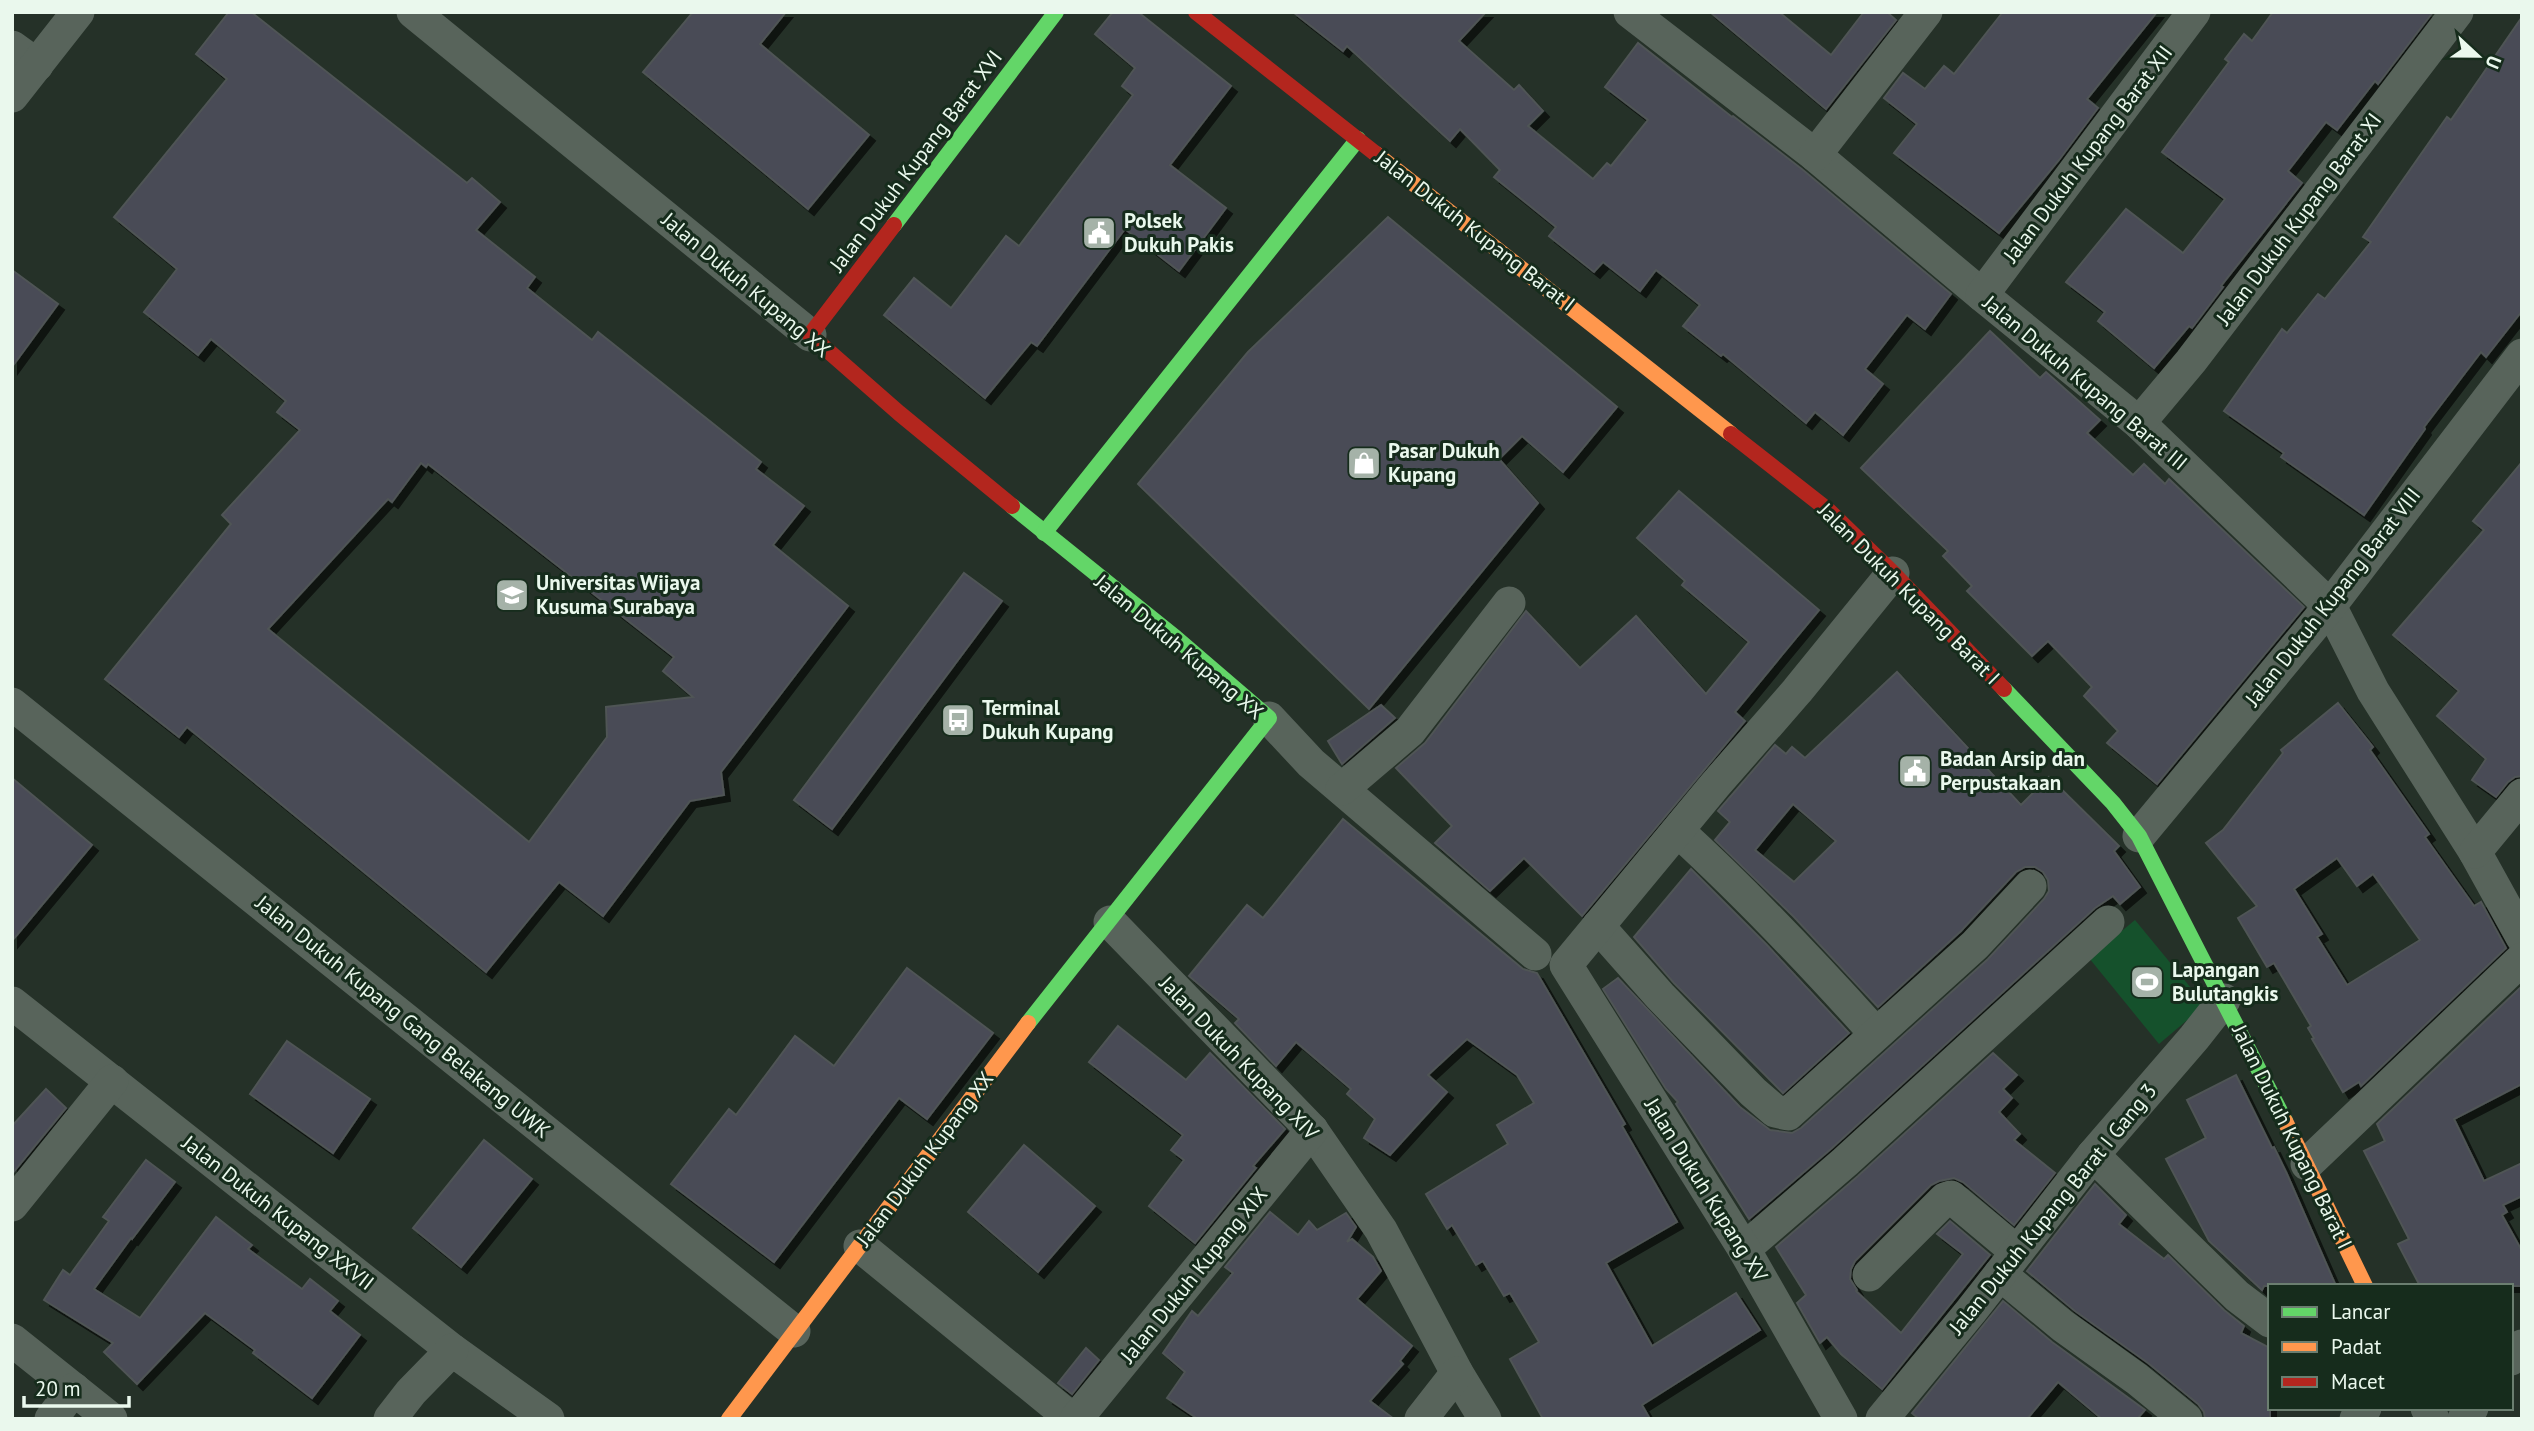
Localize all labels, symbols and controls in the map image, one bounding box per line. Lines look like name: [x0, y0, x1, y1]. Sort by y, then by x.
north arrow: [2443, 21, 2513, 91]
street label: Jalan Dukuh Kupang Barat XII: [1997, 40, 2178, 268]
street label: Jalan Dukuh Kupang Barat XVI: [823, 44, 1008, 278]
text: U: [2480, 52, 2507, 72]
street label: Jalan Dukuh Kupang Barat XI: [2209, 107, 2387, 331]
street label: Jalan Dukuh Kupang Barat I: [1369, 143, 1581, 317]
street label: Jalan Dukuh Kupang XX: [656, 205, 836, 363]
place label: Polsek Dukuh Pakis: [1124, 207, 1234, 258]
public building icon: Polsek Dukuh Pakis: [1080, 214, 1118, 252]
street label: Jalan Dukuh Kupang Barat III: [1977, 288, 2193, 476]
place label: Pasar Dukuh Kupang: [1388, 437, 1500, 488]
shop icon: Pasar Dukuh Kupang: [1345, 444, 1383, 482]
street label: Jalan Dukuh Kupang Barat VIII: [2238, 482, 2426, 712]
street label: Jalan Dukuh Kupang Barat I: [1812, 496, 2006, 690]
street label: Jalan Dukuh Kupang XX: [1089, 567, 1269, 725]
place label: Universitas Wijaya Kusuma Surabaya: [536, 569, 700, 620]
school or university icon: Universitas Wijaya Kusuma Surabaya: [493, 576, 531, 614]
place label: Terminal Dukuh Kupang: [982, 694, 1114, 745]
bus stop icon: Terminal Dukuh Kupang: [939, 701, 977, 739]
place label: Badan Arsip dan Perpustakaan: [1940, 745, 2085, 796]
public building icon: Badan Arsip dan Perpustakaan: [1896, 752, 1934, 790]
street label: Jalan Dukuh Kupang Gang Belakang UWK: [250, 889, 556, 1144]
place label: Lapangan Bulutangkis: [2172, 956, 2279, 1007]
sports icon: Lapangan Bulutangkis: [2128, 963, 2166, 1001]
street label: Jalan Dukuh Kupang XIV: [1153, 969, 1325, 1145]
street label: Jalan Dukuh Kupang Barat I: [2226, 1019, 2359, 1253]
street label: Jalan Dukuh Kupang XX: [849, 1066, 999, 1252]
street label: Jalan Dukuh Kupang Barat I Gang 3: [1942, 1078, 2162, 1340]
street label: Jalan Dukuh Kupang XV: [1638, 1092, 1774, 1287]
street label: Jalan Dukuh Kupang XXVII: [176, 1129, 380, 1296]
street label: Jalan Dukuh Kupang XIX: [1114, 1181, 1273, 1369]
legend: [2268, 1284, 2513, 1410]
text: Lancar: [2331, 1298, 2390, 1325]
text: Padat: [2331, 1333, 2381, 1360]
scale bar: [24, 1364, 130, 1408]
text: Macet: [2331, 1368, 2385, 1395]
text: 20 m: [35, 1375, 81, 1402]

